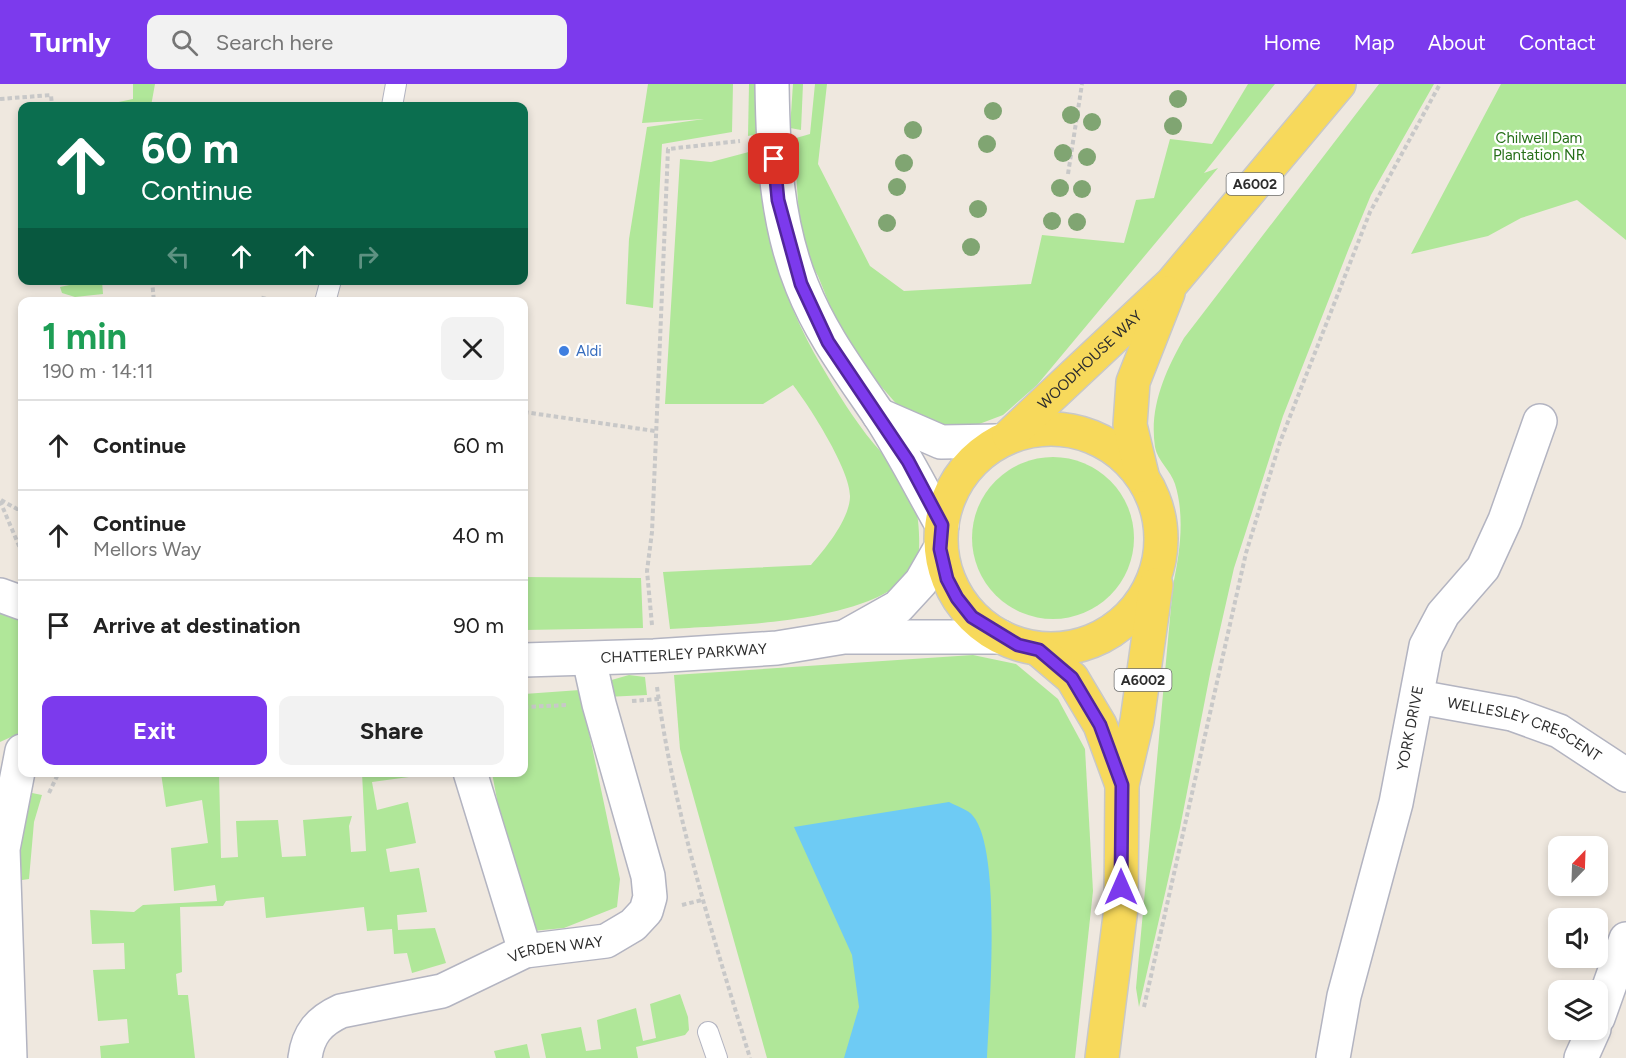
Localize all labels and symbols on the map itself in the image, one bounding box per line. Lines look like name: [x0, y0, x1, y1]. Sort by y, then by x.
park label: Chilwell Dam Plantation NR: [1493, 129, 1585, 164]
pin: [748, 133, 799, 184]
road number: A6002: [1226, 173, 1284, 195]
street label: WOODHOUSE WAY: [1034, 307, 1146, 413]
place label: Aldi: [576, 342, 602, 360]
marker: Aldi: [557, 344, 571, 358]
street label: CHATTERLEY PARKWAY: [600, 640, 768, 667]
road number: A6002: [1114, 669, 1172, 691]
street label: YORK DRIVE: [1393, 684, 1427, 772]
street label: WELLESLEY CRESCENT: [1446, 693, 1605, 766]
north arrow: [1548, 836, 1608, 896]
position arrow: [1089, 855, 1153, 919]
street label: VERDEN WAY: [505, 932, 604, 967]

